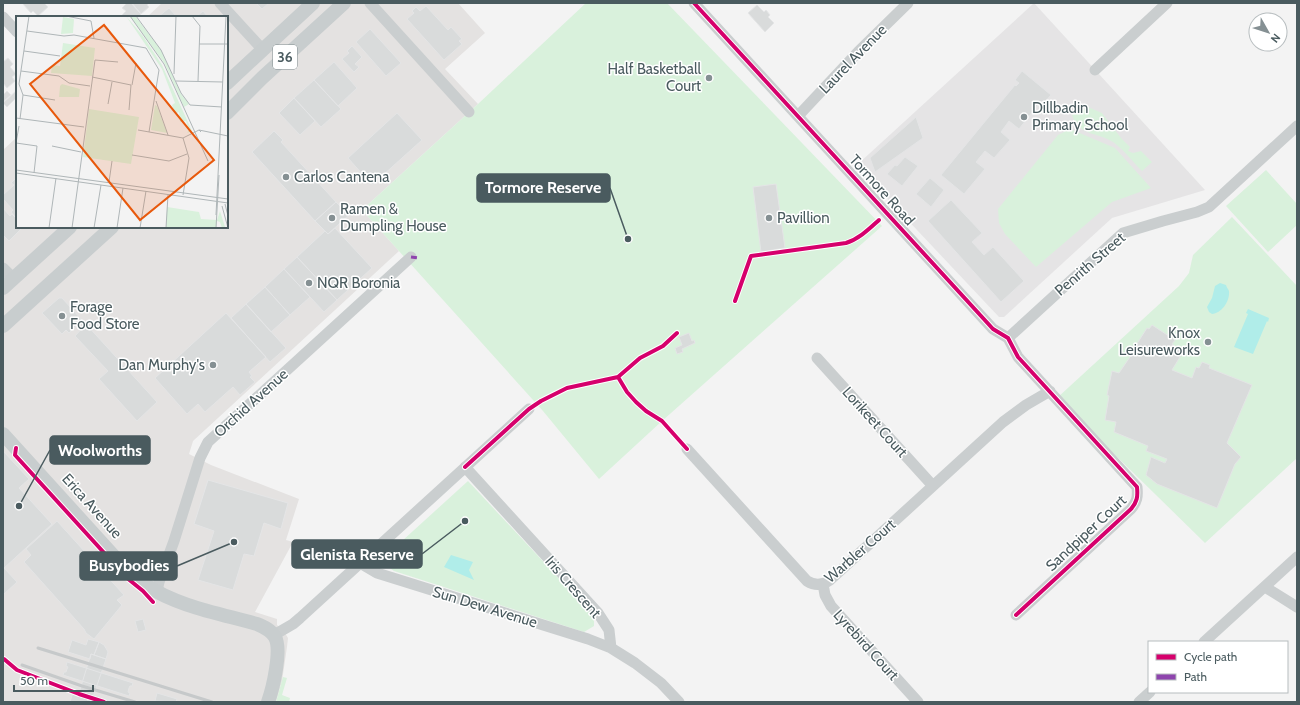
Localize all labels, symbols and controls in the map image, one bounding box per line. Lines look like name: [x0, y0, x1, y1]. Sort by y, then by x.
north arrow: [1248, 12, 1288, 52]
inset map: [16, 16, 228, 228]
street label: Laurel Avenue: [816, 20, 891, 97]
text: N: [1268, 31, 1284, 46]
road number: 36: [273, 45, 297, 69]
place label: Half Basketball Court: [607, 60, 701, 95]
marker: Half Basketball Court: [704, 73, 714, 83]
place label: Dillbadin Primary School: [1032, 99, 1129, 134]
marker: Dillbadin Primary School: [1019, 112, 1029, 122]
street label: Tormore Road: [845, 151, 919, 229]
place label: Carlos Cantena: [294, 168, 390, 186]
marker: Carlos Cantena: [281, 172, 291, 182]
callout: Tormore Reserve: [477, 174, 610, 202]
text: Tormore Reserve: [485, 178, 601, 197]
place label: Ramen & Dumpling House: [340, 200, 447, 235]
place label: Pavillion: [777, 209, 830, 227]
marker: Ramen & Dumpling House: [327, 213, 337, 223]
marker: Pavillion: [764, 213, 774, 223]
street label: Penrith Street: [1051, 229, 1129, 299]
place label: NQR Boronia: [317, 274, 401, 292]
marker: NQR Boronia: [304, 278, 314, 288]
place label: Forage Food Store: [70, 298, 140, 333]
marker: Forage Food Store: [57, 311, 67, 321]
place label: Knox Leisureworks: [1119, 324, 1200, 359]
marker: Knox Leisureworks: [1203, 337, 1213, 347]
place label: Dan Murphy's: [118, 356, 205, 374]
marker: Dan Murphy's: [208, 360, 218, 370]
street label: Orchid Avenue: [210, 365, 292, 441]
street label: Lorikeet Court: [839, 383, 911, 461]
callout: Woolworths: [50, 436, 150, 464]
text: Woolworths: [58, 441, 142, 460]
street label: Erica Avenue: [58, 470, 126, 542]
street label: Sandpiper Court: [1042, 491, 1130, 575]
street label: Warbler Court: [821, 515, 899, 587]
callout: Glenista Reserve: [292, 540, 422, 568]
text: Glenista Reserve: [300, 545, 414, 564]
callout: Busybodies: [80, 552, 177, 580]
street label: Iris Crescent: [541, 552, 605, 622]
text: Busybodies: [89, 556, 169, 575]
street label: Sun Dew Avenue: [430, 583, 540, 632]
street label: Lyrebird Court: [830, 606, 902, 684]
legend: [1148, 641, 1288, 693]
text: Cycle path: [1184, 649, 1237, 664]
scale bar: [14, 667, 93, 693]
text: Path: [1184, 669, 1207, 684]
text: 50 m: [20, 673, 48, 688]

